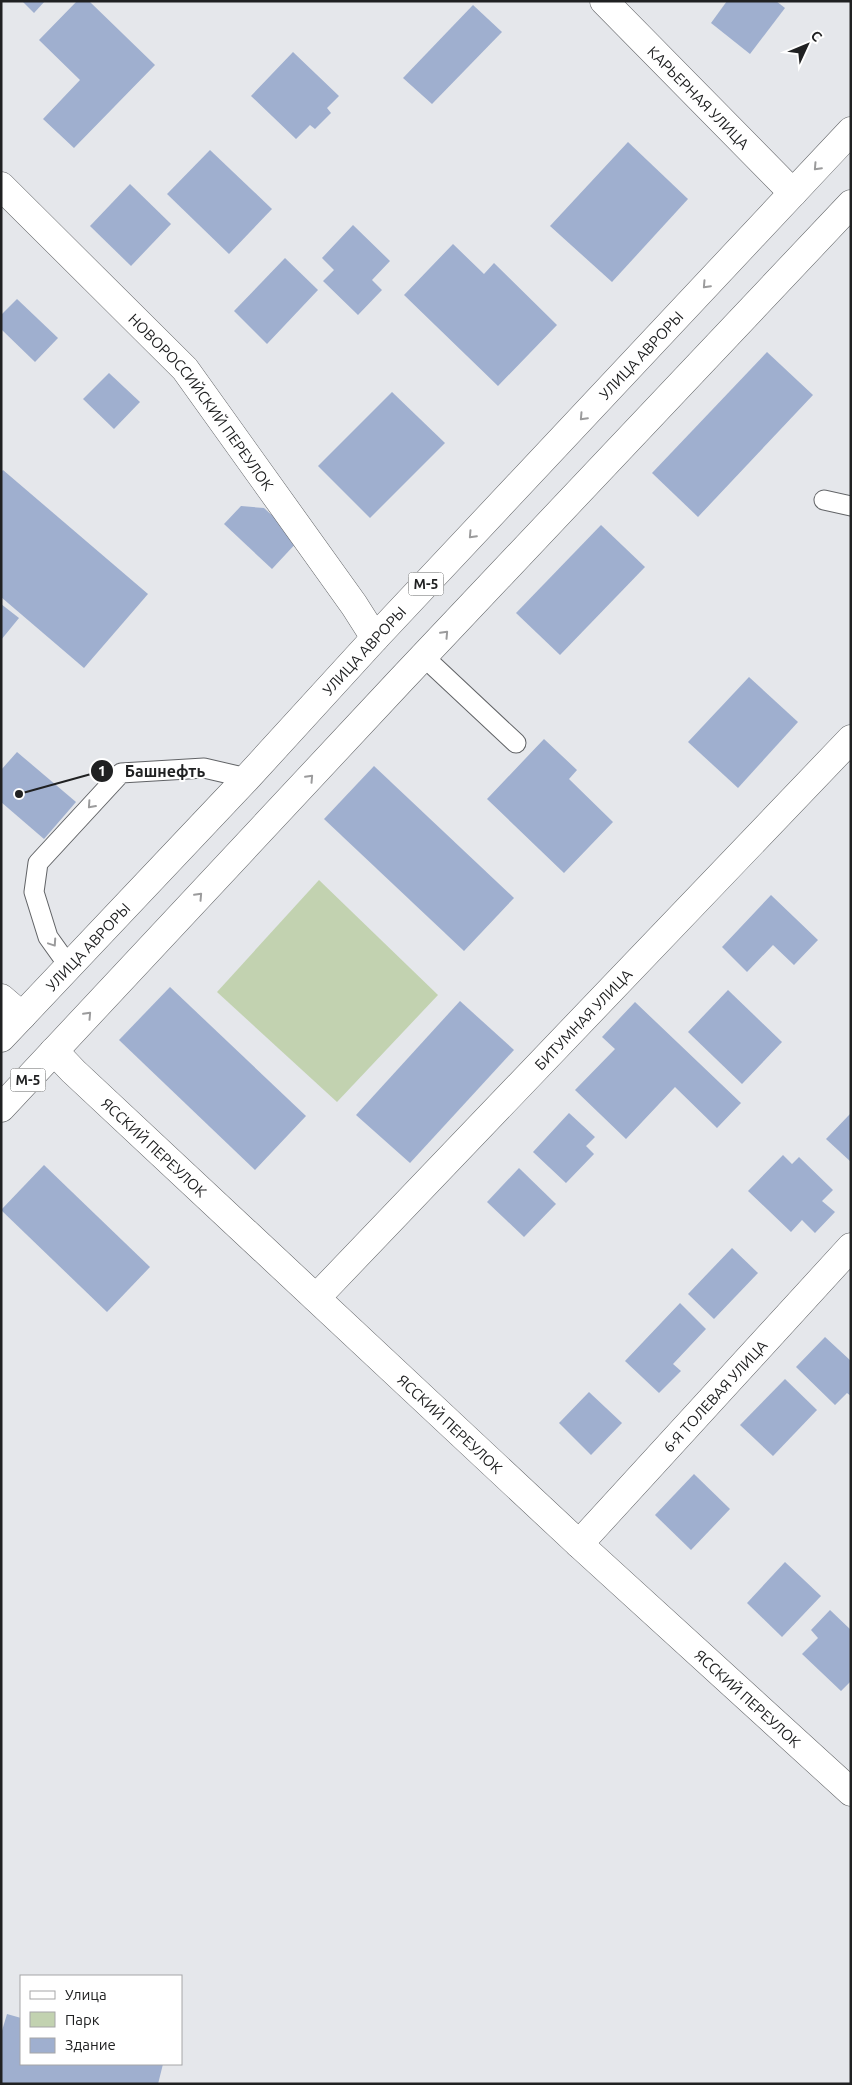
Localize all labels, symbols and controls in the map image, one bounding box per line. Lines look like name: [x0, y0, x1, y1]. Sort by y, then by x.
north arrow: [782, 20, 832, 70]
text: С: [807, 27, 825, 45]
street label: КАРЬЕРНАЯ УЛИЦА: [644, 42, 753, 152]
one-way arrow: [814, 161, 823, 170]
one-way arrow: [703, 280, 712, 289]
street label: УЛИЦА АВРОРЫ: [595, 307, 686, 402]
street label: НОВОРОССИЙСКИЙ ПЕРЕУЛОК: [125, 310, 277, 493]
one-way arrow: [580, 411, 589, 420]
one-way arrow: [469, 529, 478, 538]
road number: М-5: [408, 572, 444, 596]
street label: УЛИЦА АВРОРЫ: [319, 603, 409, 698]
one-way arrow: [439, 630, 448, 639]
callout: Башнефть: [90, 756, 216, 787]
text: 1: [98, 762, 106, 779]
text: Башнефть: [125, 762, 205, 780]
one-way arrow: [304, 774, 313, 783]
one-way arrow: [88, 799, 97, 808]
one-way arrow: [193, 893, 202, 902]
street label: УЛИЦА АВРОРЫ: [42, 899, 133, 994]
one-way arrow: [47, 937, 56, 947]
street label: БИТУМНАЯ УЛИЦА: [531, 965, 635, 1073]
one-way arrow: [82, 1012, 91, 1021]
road number: М-5: [10, 1068, 46, 1092]
street label: ЯССКИЙ ПЕРЕУЛОК: [99, 1094, 210, 1200]
street label: 6-Я ТОЛЕВАЯ УЛИЦА: [659, 1336, 770, 1455]
street label: ЯССКИЙ ПЕРЕУЛОК: [394, 1371, 506, 1477]
street label: ЯССКИЙ ПЕРЕУЛОК: [692, 1646, 804, 1751]
legend: [20, 1975, 182, 2065]
text: Улица: [65, 1986, 107, 2003]
text: Парк: [65, 2011, 100, 2028]
text: Здание: [65, 2036, 116, 2053]

